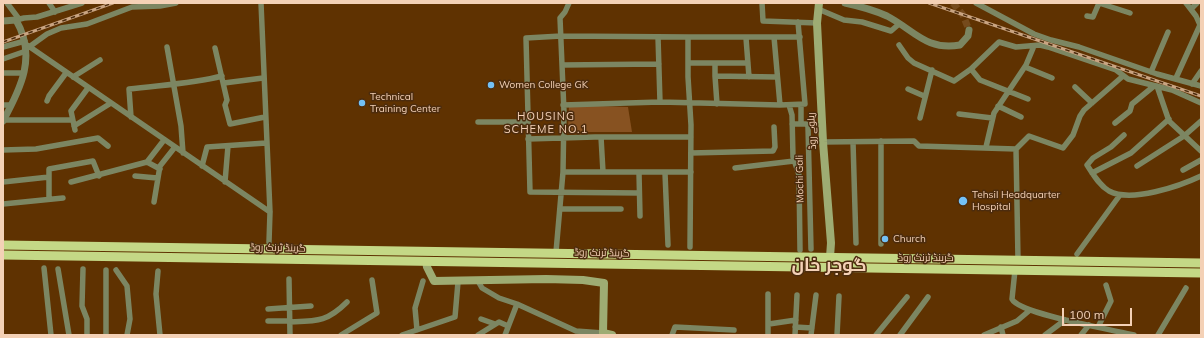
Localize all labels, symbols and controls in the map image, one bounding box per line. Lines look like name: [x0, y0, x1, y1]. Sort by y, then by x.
place label: Women College GK: [499, 79, 588, 91]
marker: Women College GK: [486, 80, 496, 90]
place label: Technical Training Center: [370, 91, 440, 114]
marker: Technical Training Center: [357, 98, 367, 108]
district label: HOUSING SCHEME NO.1: [504, 110, 588, 136]
street label: ریلوے روڈ: [805, 112, 819, 150]
street label: Mochi Gali: [794, 155, 806, 203]
place label: Tehsil Headquarter Hospital: [972, 189, 1060, 212]
marker: Tehsil Headquarter Hospital: [957, 195, 969, 207]
place label: Church: [893, 233, 926, 245]
marker: Church: [880, 234, 890, 244]
street label: گرینڈ ٹرنک روڈ: [250, 242, 306, 254]
street label: گرینڈ ٹرنک روڈ: [574, 247, 630, 259]
street label: گرینڈ ٹرنک روڈ: [898, 252, 954, 264]
district label: گوجر خان: [791, 255, 867, 277]
scale bar: [1064, 300, 1134, 326]
text: 100 m: [1069, 307, 1104, 322]

